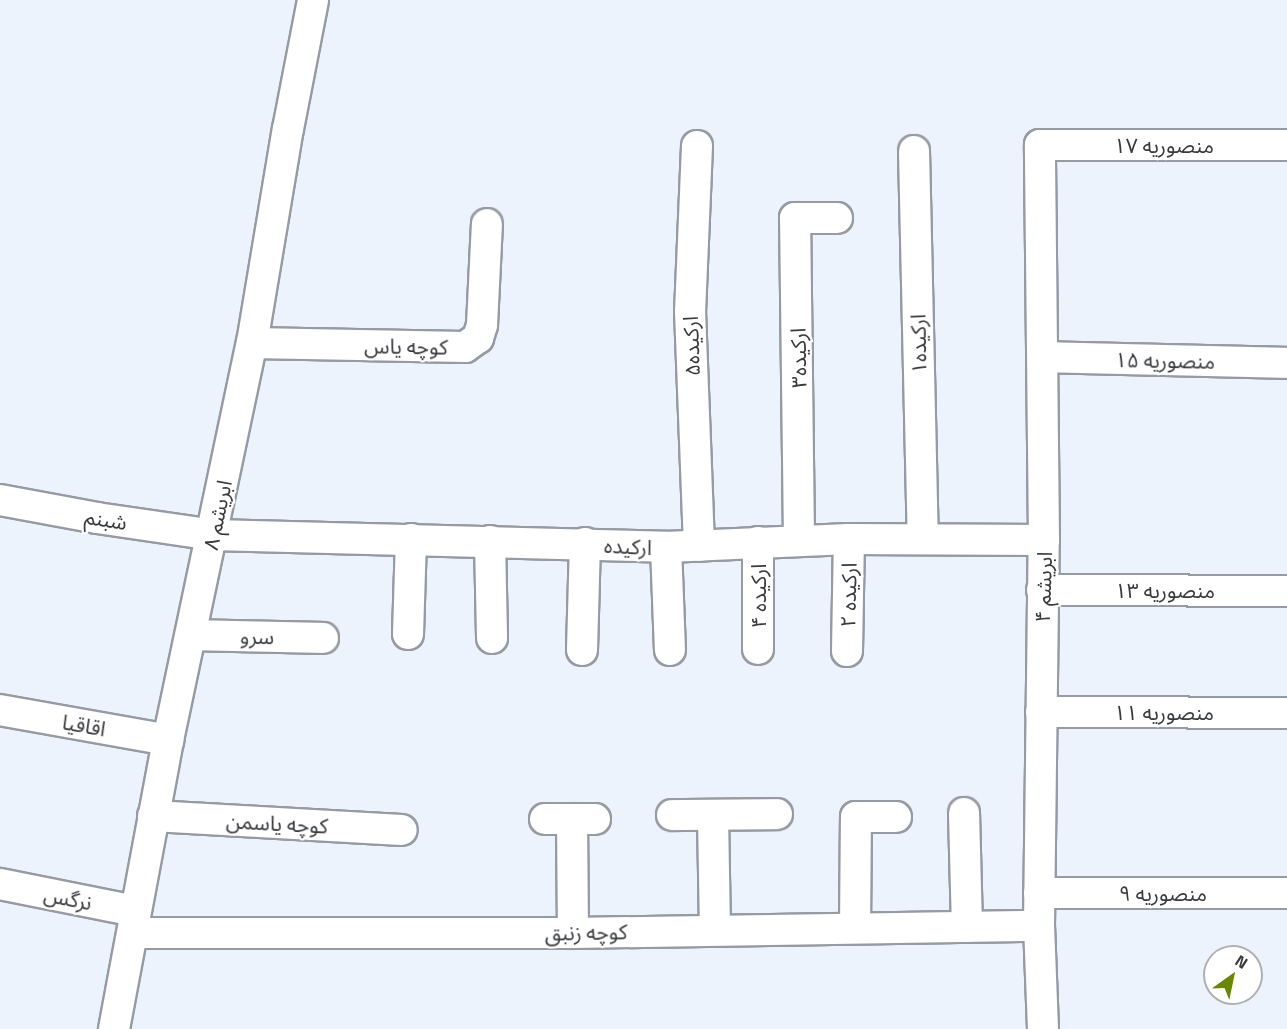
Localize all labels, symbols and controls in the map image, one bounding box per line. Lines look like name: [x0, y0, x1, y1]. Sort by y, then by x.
street label: منصوریه ۱۷: [1114, 132, 1214, 158]
street label: ارکیده۱: [905, 314, 931, 374]
street label: ارکیده۵: [677, 316, 705, 376]
street label: ارکیده۳: [785, 328, 811, 388]
street label: کوچه یاس: [364, 333, 448, 359]
street label: منصوریه ۱۵: [1115, 347, 1215, 373]
street label: ابریشم ۸: [197, 478, 237, 552]
street label: شبنم: [83, 503, 129, 535]
street label: ارکیده: [603, 532, 653, 560]
street label: ابریشم ۴: [1029, 551, 1057, 623]
street label: ارکیده ۲: [835, 562, 861, 628]
street label: ارکیده ۴: [745, 564, 771, 628]
street label: منصوریه ۱۳: [1115, 577, 1215, 603]
street label: سرو: [240, 623, 274, 649]
street label: منصوریه ۱۱: [1114, 699, 1214, 725]
street label: اقاقیا: [60, 709, 108, 741]
street label: کوچه یاسمن: [225, 808, 329, 838]
street label: منصوریه ۹: [1119, 880, 1207, 906]
street label: نرگس: [42, 881, 94, 915]
street label: کوچه زنبق: [544, 919, 628, 945]
north arrow: [1203, 945, 1263, 1005]
text: N: [1231, 948, 1253, 975]

